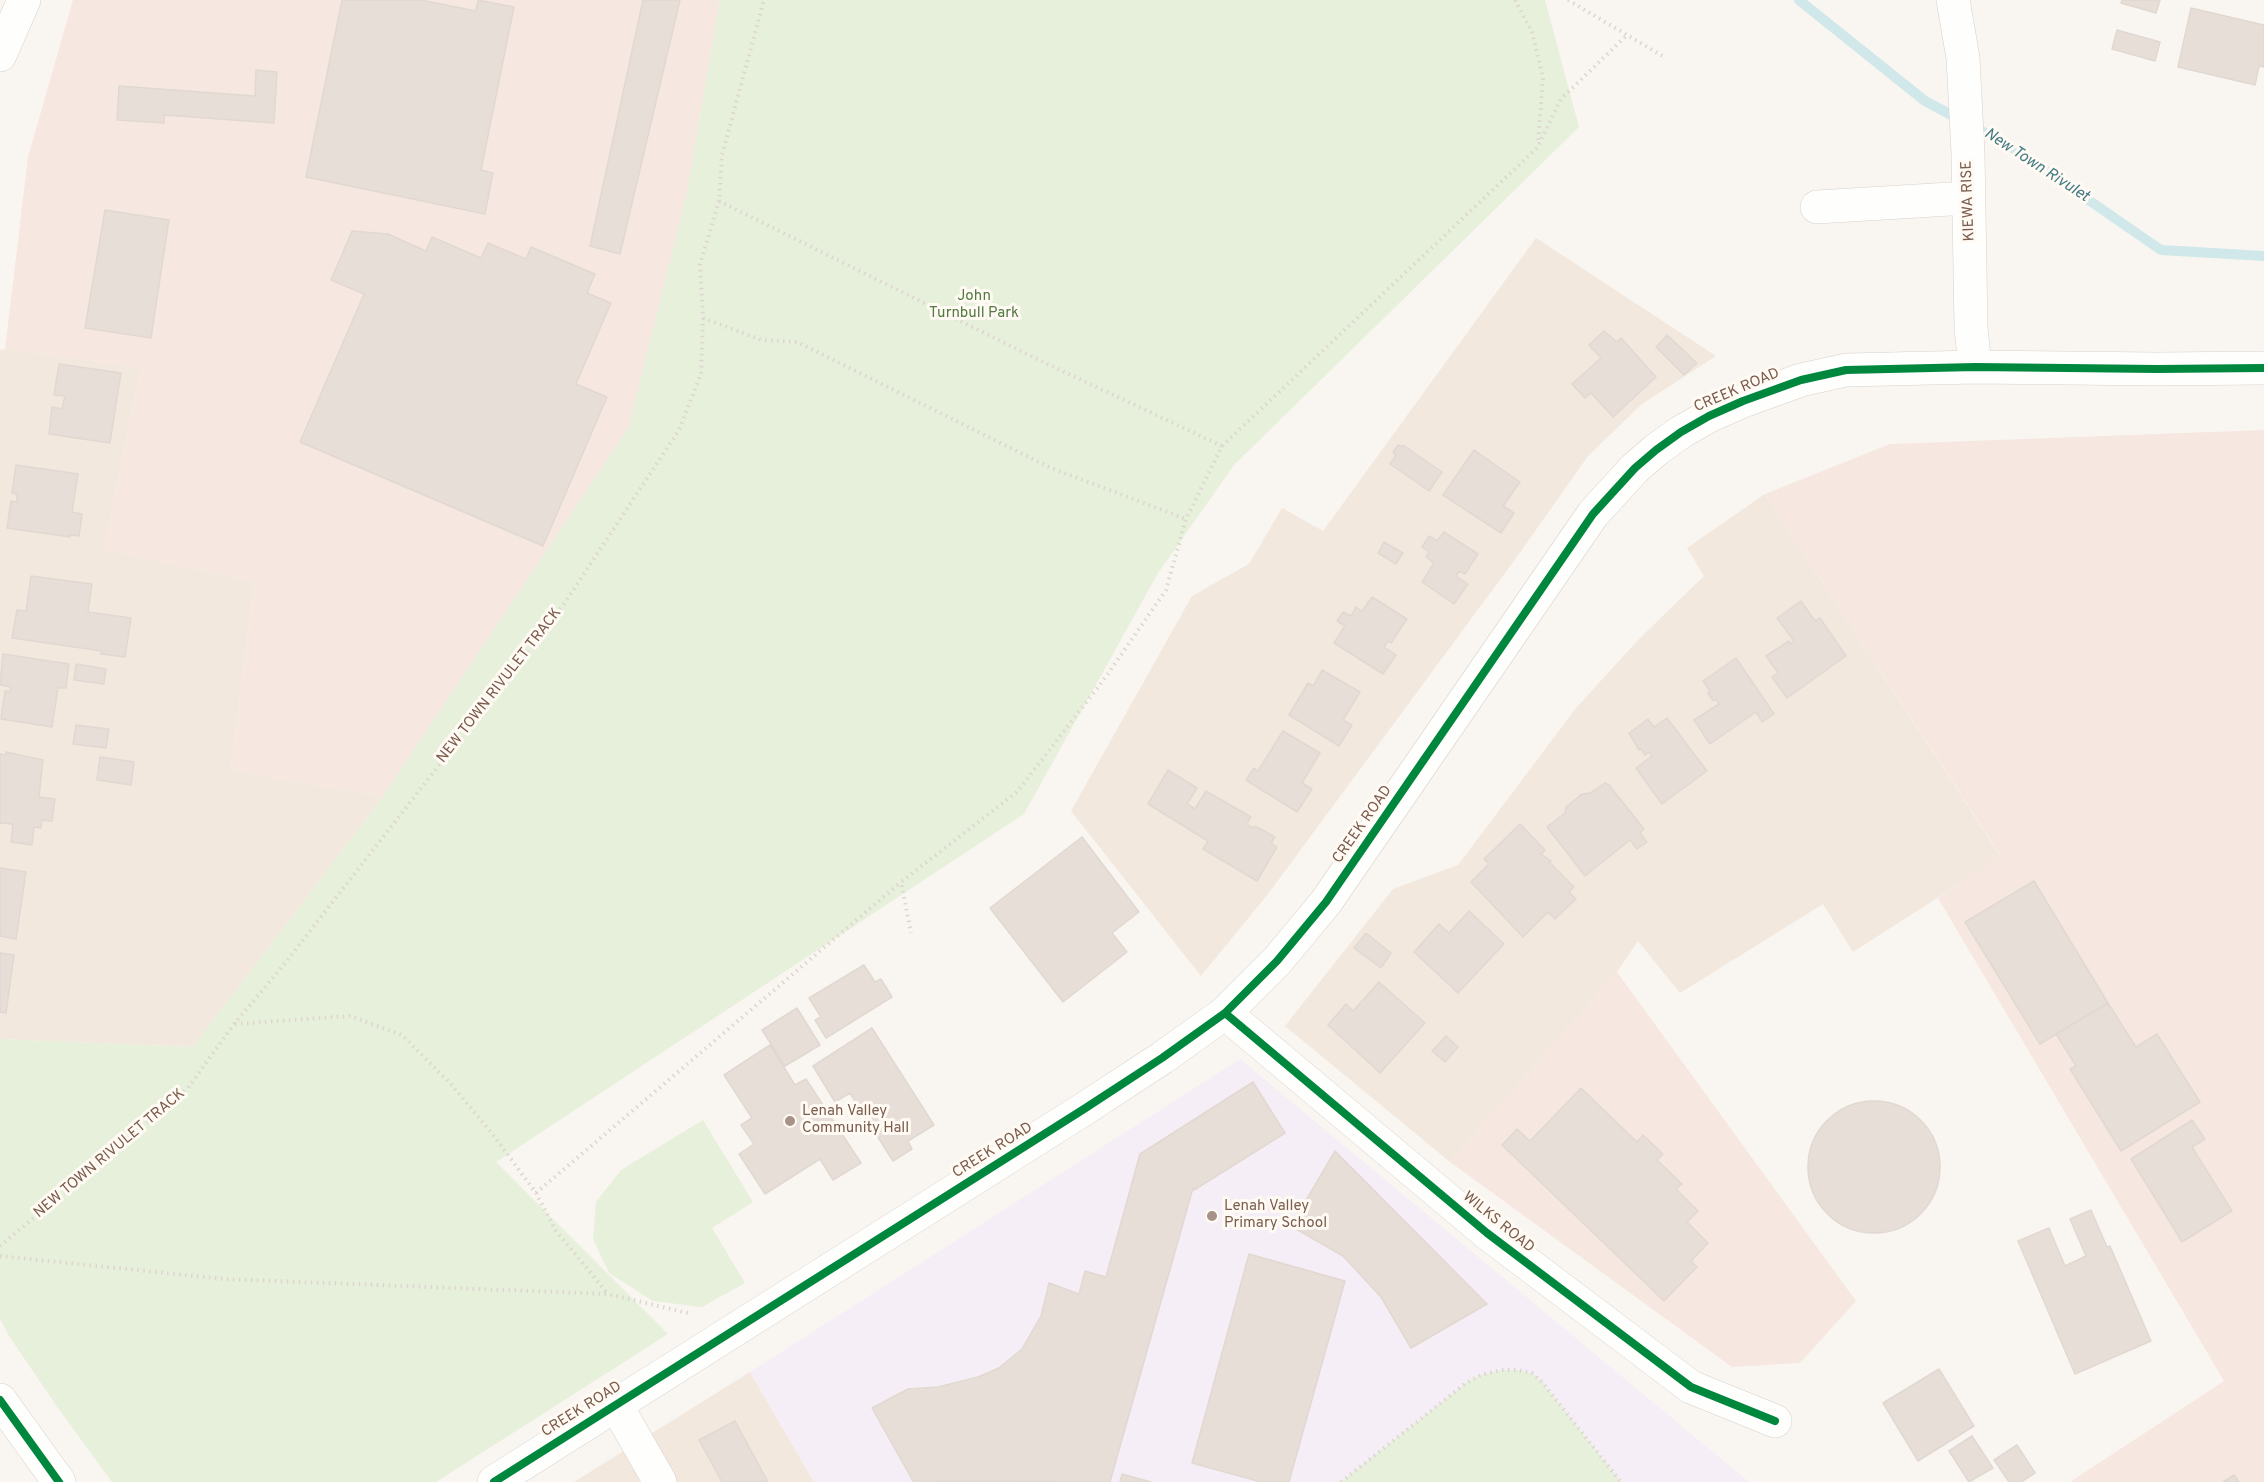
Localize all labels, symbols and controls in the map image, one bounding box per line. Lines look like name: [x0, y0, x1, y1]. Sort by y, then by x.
water label: New Town Rivulet: [1980, 125, 2092, 207]
street label: KIEWA RISE: [1959, 160, 1979, 242]
park label: John Turnbull Park: [929, 288, 1019, 323]
street label: CREEK ROAD: [1692, 365, 1782, 417]
street label: NEW TOWN RIVULET TRACK: [434, 605, 566, 767]
street label: CREEK ROAD: [1329, 783, 1397, 867]
street label: NEW TOWN RIVULET TRACK: [31, 1085, 189, 1223]
place label: Lenah Valley Community Hall: [802, 1103, 909, 1138]
marker: Lenah Valley Community Hall: [783, 1114, 797, 1128]
street label: CREEK ROAD: [950, 1119, 1036, 1183]
street label: WILKS ROAD: [1458, 1189, 1538, 1257]
place label: Lenah Valley Primary School: [1224, 1198, 1327, 1233]
marker: Lenah Valley Primary School: [1205, 1209, 1219, 1223]
street label: CREEK ROAD: [539, 1378, 625, 1442]

